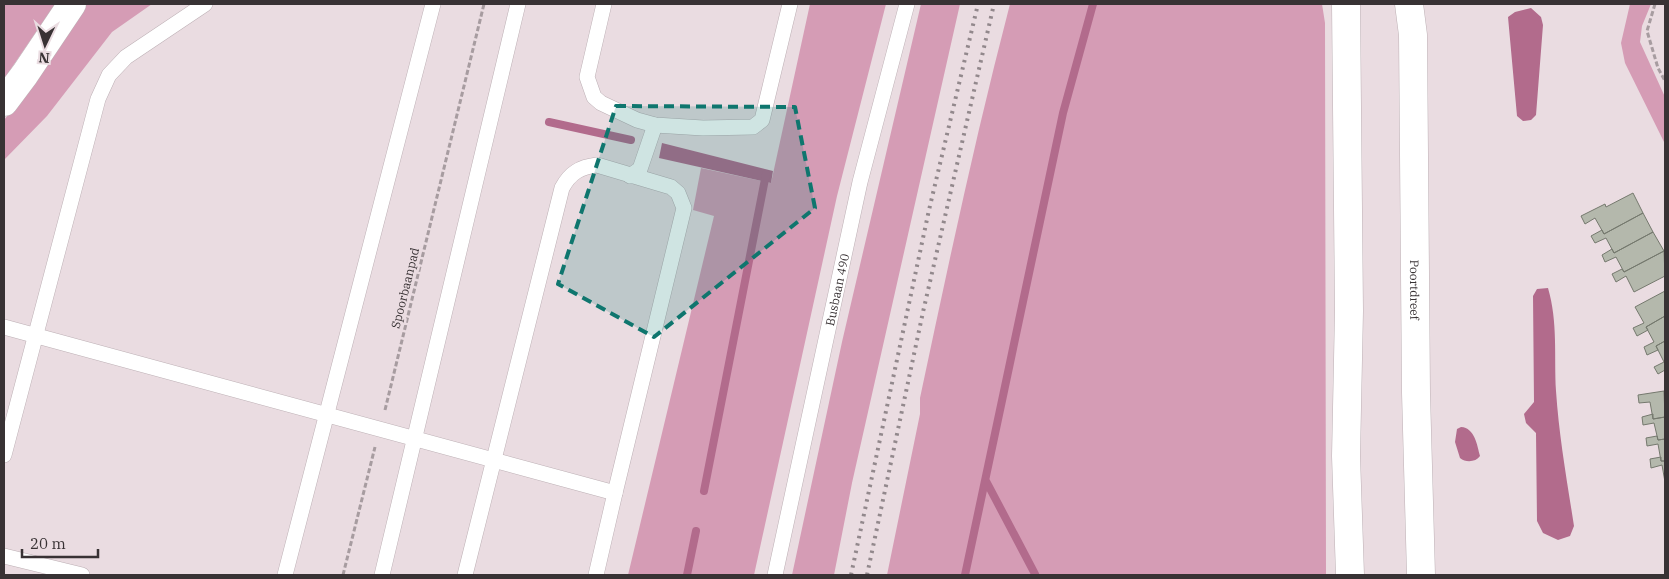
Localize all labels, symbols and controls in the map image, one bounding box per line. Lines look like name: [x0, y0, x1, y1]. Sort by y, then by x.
north arrow: [20, 20, 70, 70]
text: N: [38, 49, 50, 67]
street label: Spoorbaanpad: [388, 246, 422, 330]
street label: Busbaan 490: [822, 252, 852, 327]
street label: Poortdreef: [1407, 260, 1423, 321]
scale bar: [22, 526, 99, 558]
text: 20 m: [30, 534, 66, 553]

